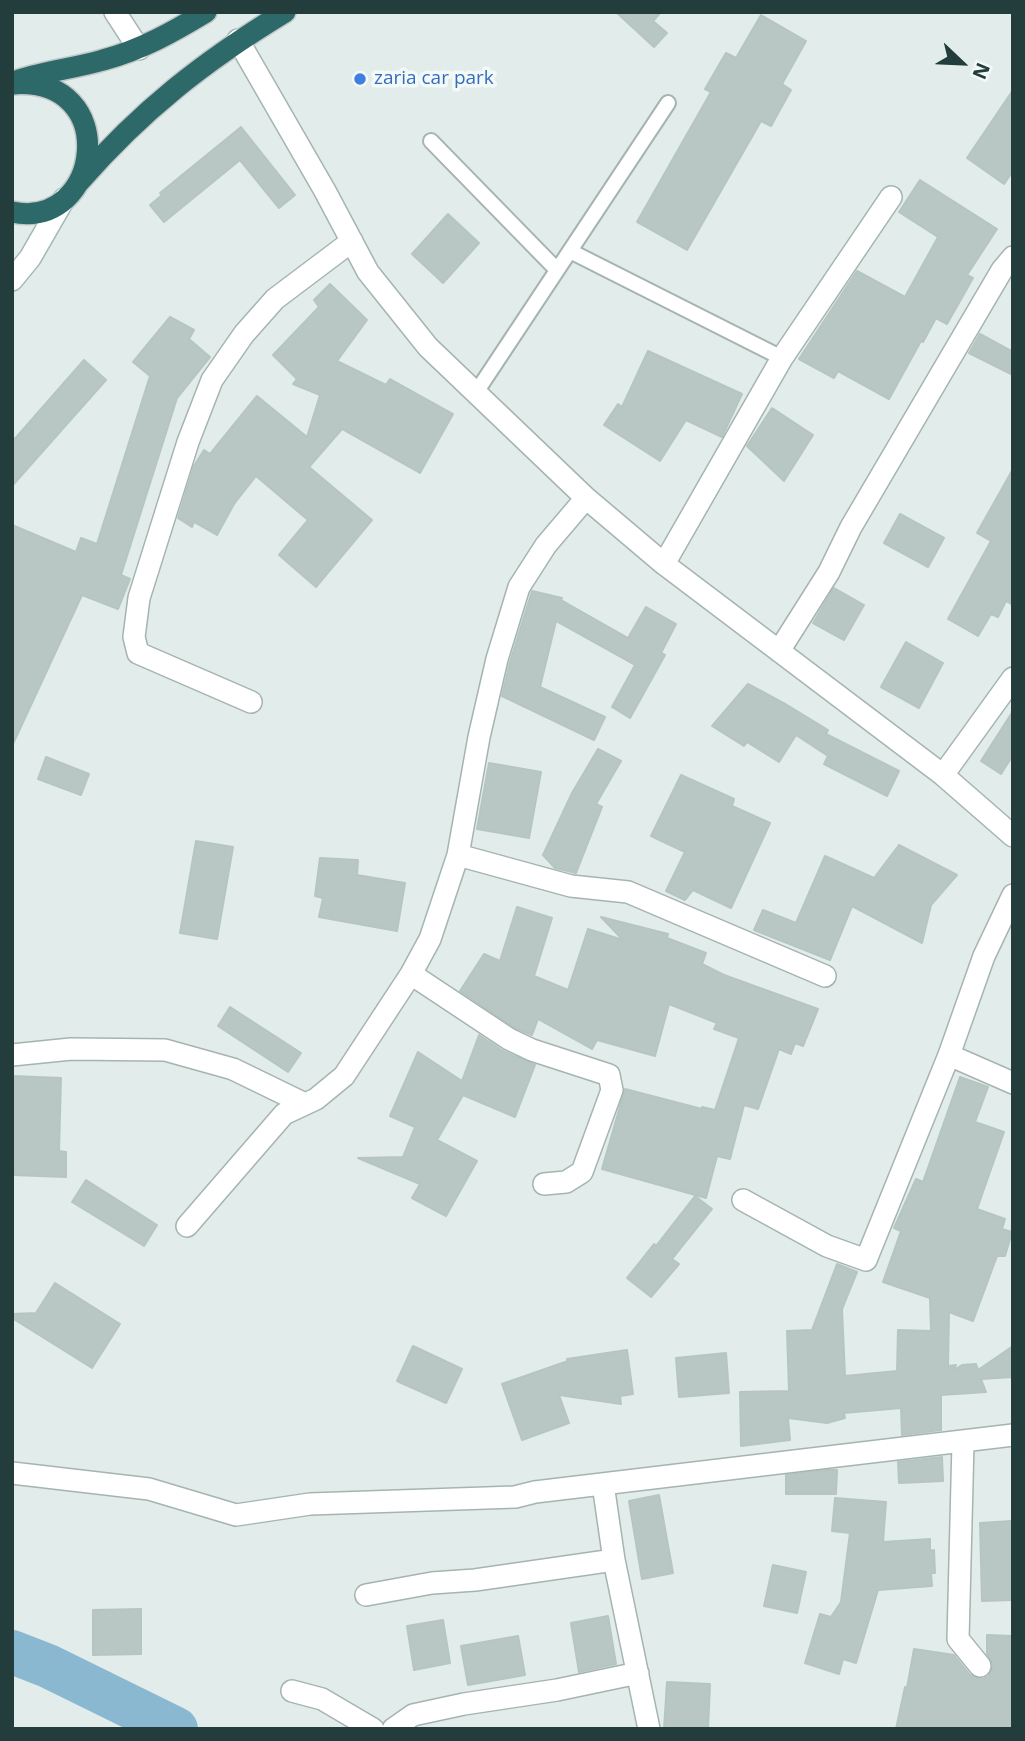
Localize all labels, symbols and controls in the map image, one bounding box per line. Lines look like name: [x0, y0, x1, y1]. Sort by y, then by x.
north arrow: [927, 28, 997, 98]
text: N: [966, 59, 996, 83]
place label: zaria car park: [374, 68, 494, 90]
marker: zaria car park: [352, 71, 368, 87]

